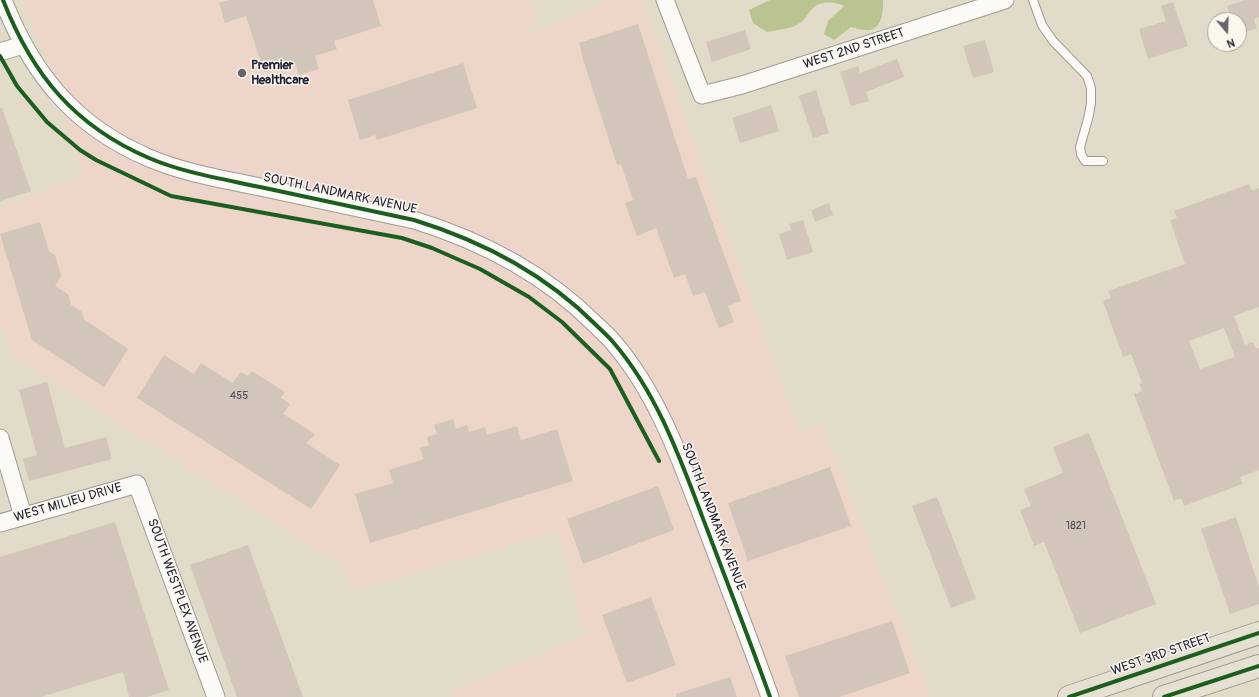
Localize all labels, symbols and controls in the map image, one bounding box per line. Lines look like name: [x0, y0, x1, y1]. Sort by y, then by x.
north arrow: [1207, 12, 1247, 52]
street label: WEST 2ND STREET: [801, 25, 907, 73]
text: N: [1225, 36, 1236, 50]
place label: Premier Healthcare: [251, 58, 309, 89]
marker: Premier Healthcare: [236, 67, 248, 79]
street label: SOUTH LANDMARK AVENUE: [262, 170, 418, 218]
house number: 455: [230, 389, 248, 403]
street label: SOUTH LANDMARK AVENUE: [678, 441, 748, 593]
street label: WEST MILIEU DRIVE: [12, 480, 124, 526]
street label: SOUTH WESTPLEX AVENUE: [144, 517, 210, 665]
house number: 1821: [1066, 519, 1086, 533]
street label: WEST 3RD STREET: [1109, 631, 1213, 679]

